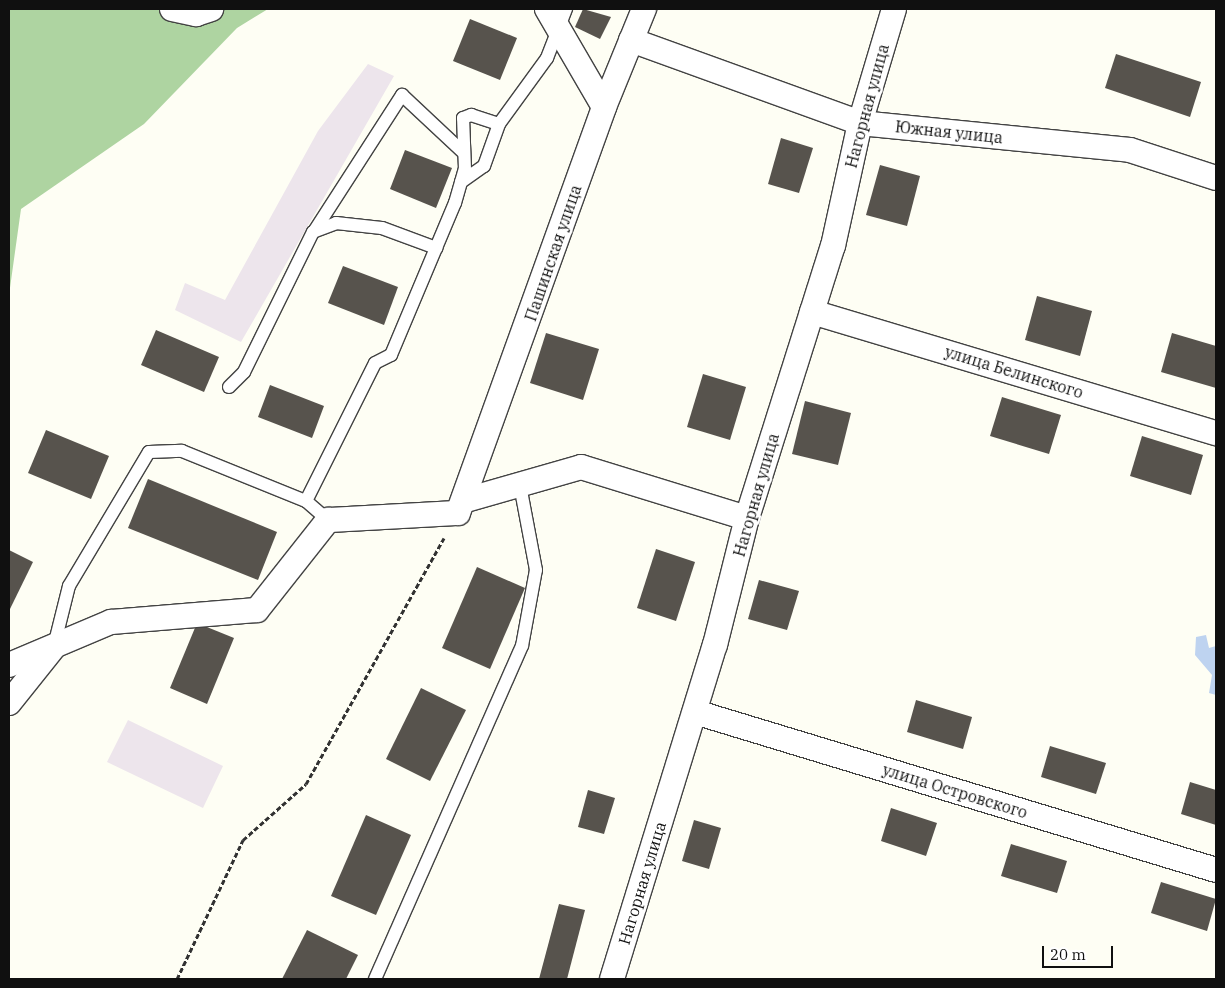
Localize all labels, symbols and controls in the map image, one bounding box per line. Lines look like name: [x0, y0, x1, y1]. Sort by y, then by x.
street label: Нагорная улица: [841, 42, 893, 170]
street label: Южная улица: [894, 117, 1004, 147]
street label: Пашинская улица: [521, 182, 585, 324]
street label: улица Белинского: [943, 342, 1085, 402]
street label: Нагорная улица: [729, 431, 783, 559]
street label: улица Островского: [880, 760, 1030, 822]
street label: Нагорная улица: [614, 819, 670, 947]
scale bar: [1045, 936, 1116, 968]
text: 20 m: [1050, 945, 1086, 964]

